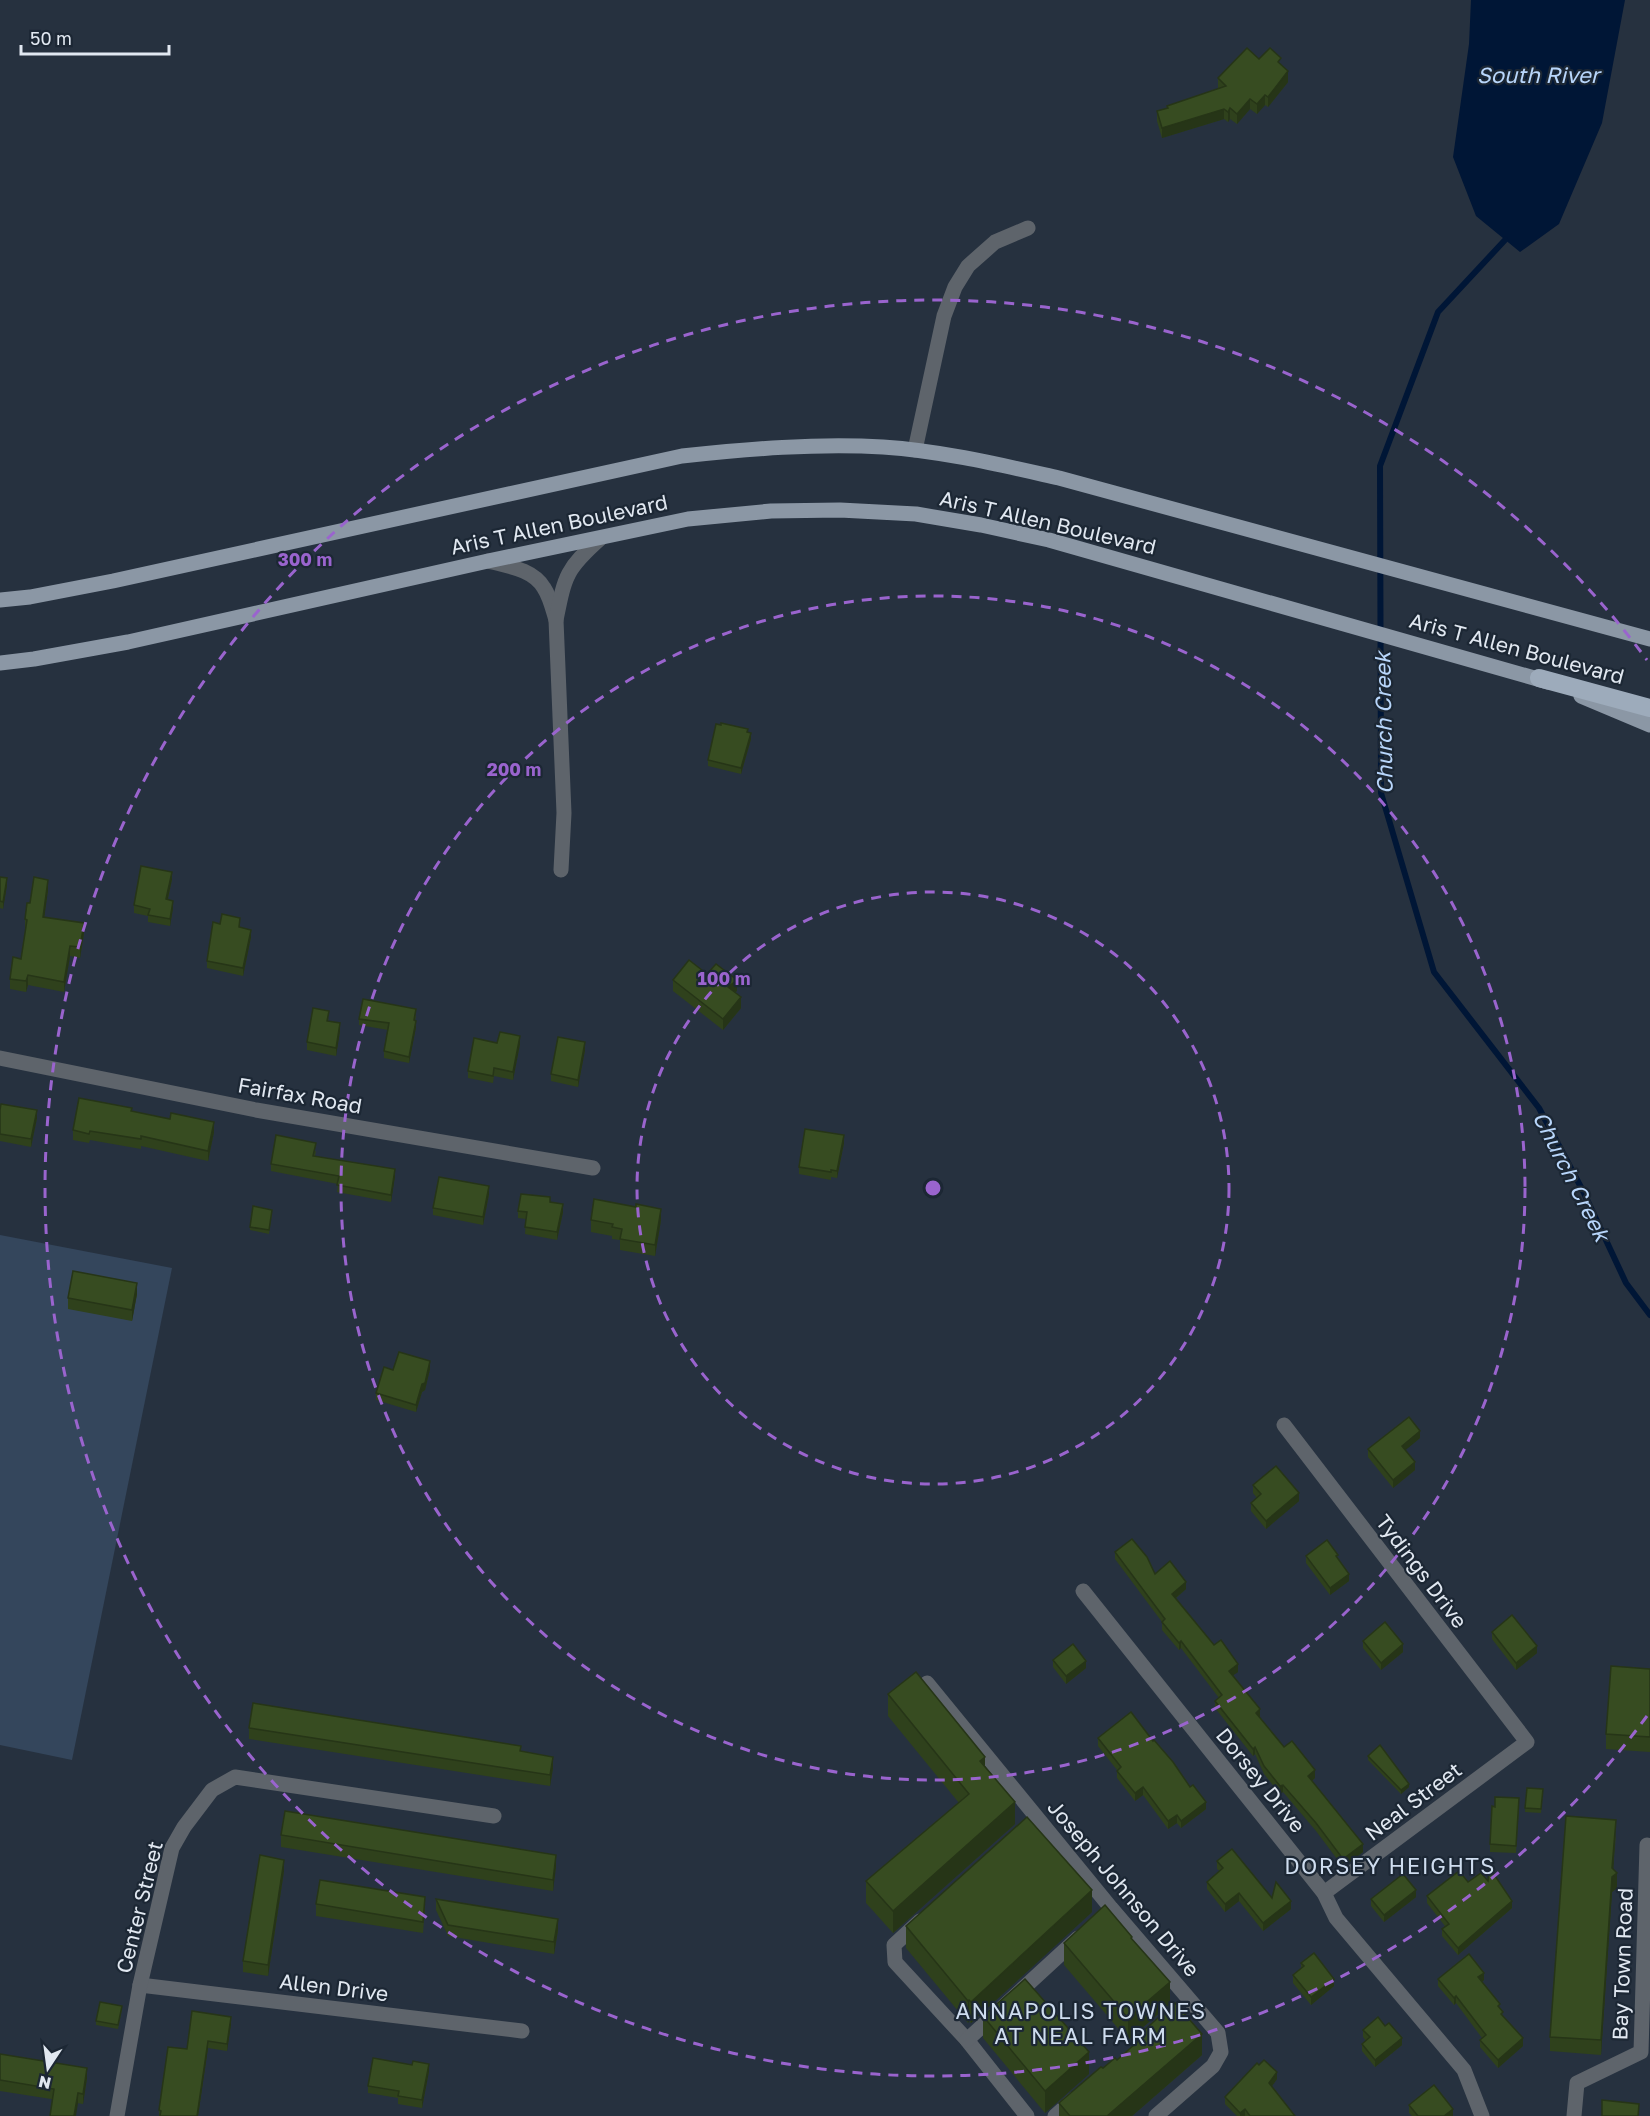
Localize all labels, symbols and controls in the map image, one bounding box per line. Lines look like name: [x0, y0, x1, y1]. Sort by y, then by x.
scale bar: [21, 18, 170, 56]
text: 50 m: [30, 27, 72, 49]
water label: South River: [1477, 61, 1603, 88]
street label: Aris T Allen Boulevard: [937, 484, 1159, 560]
street label: Aris T Allen Boulevard: [448, 488, 670, 560]
text: 300 m: [278, 548, 332, 570]
street label: Aris T Allen Boulevard: [1407, 607, 1627, 689]
water label: Church Creek: [1368, 649, 1398, 794]
text: 200 m: [487, 758, 541, 780]
text: 100 m: [698, 967, 750, 989]
street label: Fairfax Road: [236, 1071, 364, 1119]
water label: Church Creek: [1528, 1106, 1618, 1248]
centre of rings: [923, 1178, 943, 1198]
street label: Tydings Drive: [1371, 1509, 1473, 1633]
street label: Dorsey Drive: [1211, 1722, 1311, 1838]
street label: Neal Street: [1360, 1756, 1466, 1846]
street label: Joseph Johnson Drive: [1042, 1794, 1206, 1982]
street label: Center Street: [110, 1838, 168, 1976]
district label: DORSEY HEIGHTS: [1284, 1852, 1496, 1879]
street label: Bay Town Road: [1606, 1887, 1638, 2041]
street label: Allen Drive: [278, 1967, 390, 2007]
district label: ANNAPOLIS TOWNES AT NEAL FARM: [955, 1997, 1207, 2049]
north arrow: [18, 2038, 78, 2098]
text: N: [36, 2072, 53, 2094]

